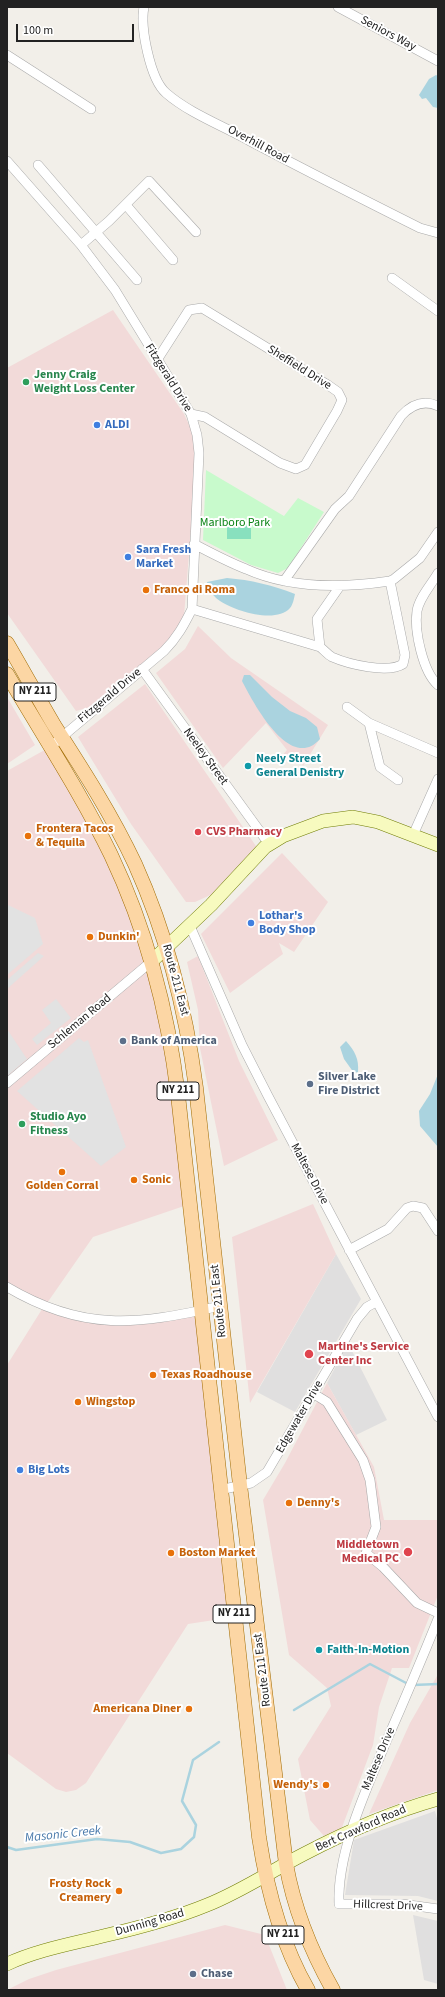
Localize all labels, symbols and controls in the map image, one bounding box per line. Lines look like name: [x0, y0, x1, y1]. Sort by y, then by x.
street label: Seniors Way: [358, 13, 418, 55]
scale bar: [18, 16, 136, 42]
text: 100 m: [23, 22, 53, 39]
street label: Overhill Road: [225, 123, 291, 167]
street label: Fitzgerald Drive: [141, 341, 195, 415]
street label: Sheffield Drive: [264, 343, 334, 393]
place label: Jenny Craig Weight Loss Center: [34, 368, 135, 396]
marker: Jenny Craig Weight Loss Center: [21, 377, 31, 387]
place label: ALDI: [105, 418, 129, 432]
marker: ALDI: [92, 420, 102, 430]
park label: Marlboro Park: [200, 516, 270, 530]
place label: Sara Fresh Market: [136, 543, 191, 571]
marker: Sara Fresh Market: [123, 552, 133, 562]
place label: Franco di Roma: [154, 583, 235, 597]
marker: Franco di Roma: [141, 585, 151, 595]
street label: Fitzgerald Drive: [76, 665, 144, 727]
road number: NY 211: [14, 683, 56, 701]
street label: Neeley Street: [180, 726, 230, 788]
place label: Neely Street General Denistry: [256, 752, 344, 780]
marker: Neely Street General Denistry: [243, 761, 253, 771]
place label: Frontera Tacos & Tequila: [36, 822, 113, 850]
place label: CVS Pharmacy: [206, 825, 282, 839]
marker: CVS Pharmacy: [193, 827, 203, 837]
marker: Frontera Tacos & Tequila: [23, 831, 33, 841]
place label: Lothar's Body Shop: [259, 909, 316, 937]
marker: Lothar's Body Shop: [246, 918, 256, 928]
place label: Dunkin': [98, 930, 140, 944]
marker: Dunkin': [85, 932, 95, 942]
street label: Route 211 East: [159, 943, 191, 1017]
street label: Schleman Road: [45, 991, 115, 1053]
place label: Bank of America: [131, 1034, 217, 1048]
marker: Bank of America: [118, 1036, 128, 1046]
place label: Silver Lake Fire District: [318, 1070, 380, 1098]
marker: Silver Lake Fire District: [305, 1079, 315, 1089]
road number: NY 211: [157, 1082, 199, 1100]
place label: Studio Ayo Fitness: [30, 1110, 86, 1138]
marker: Studio Ayo Fitness: [17, 1119, 27, 1129]
street label: Maltese Drive: [287, 1141, 331, 1207]
marker: Golden Corral: [57, 1167, 67, 1177]
place label: Sonic: [142, 1173, 171, 1187]
marker: Sonic: [129, 1175, 139, 1185]
place label: Golden Corral: [26, 1179, 98, 1193]
street label: Route 211 East: [208, 1264, 230, 1338]
place label: Martine's Service Center Inc: [318, 1340, 409, 1368]
marker: Martine's Service Center Inc: [303, 1348, 315, 1360]
place label: Texas Roadhouse: [161, 1368, 252, 1382]
marker: Texas Roadhouse: [148, 1370, 158, 1380]
street label: Edgewater Drive: [273, 1378, 327, 1456]
place label: Wingstop: [86, 1395, 135, 1409]
marker: Wingstop: [73, 1397, 83, 1407]
place label: Big Lots: [28, 1463, 70, 1477]
marker: Big Lots: [15, 1465, 25, 1475]
place label: Denny's: [297, 1496, 339, 1510]
marker: Denny's: [284, 1498, 294, 1508]
place label: Middletown Medical PC: [336, 1538, 399, 1566]
place label: Boston Market: [179, 1546, 255, 1560]
marker: Middletown Medical PC: [402, 1546, 414, 1558]
marker: Boston Market: [166, 1548, 176, 1558]
road number: NY 211: [213, 1605, 255, 1623]
street label: Route 211 East: [251, 1633, 275, 1707]
place label: Faith-In-Motion: [327, 1643, 409, 1657]
marker: Faith-In-Motion: [314, 1645, 324, 1655]
place label: Americana Diner: [93, 1702, 181, 1716]
marker: Americana Diner: [184, 1704, 194, 1714]
street label: Maltese Drive: [359, 1725, 399, 1793]
place label: Wendy's: [273, 1778, 318, 1792]
marker: Wendy's: [321, 1780, 331, 1790]
street label: Bert Crawford Road: [313, 1803, 409, 1855]
water label: Masonic Creek: [24, 1823, 102, 1847]
place label: Frosty Rock Creamery: [49, 1877, 111, 1905]
marker: Frosty Rock Creamery: [114, 1886, 124, 1896]
street label: Hillcrest Drive: [353, 1898, 423, 1914]
street label: Dunning Road: [114, 1906, 186, 1940]
road number: NY 211: [262, 1926, 304, 1944]
place label: Chase: [201, 1967, 233, 1981]
marker: Chase: [188, 1969, 198, 1979]

